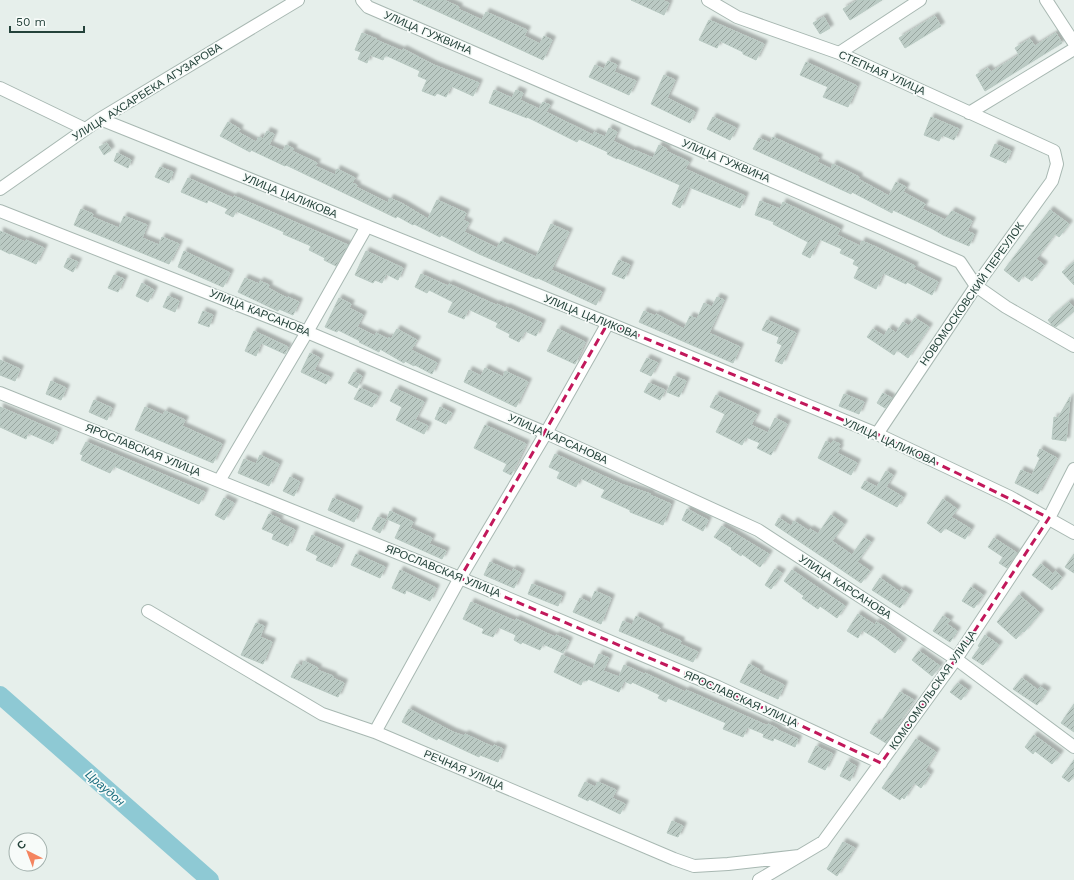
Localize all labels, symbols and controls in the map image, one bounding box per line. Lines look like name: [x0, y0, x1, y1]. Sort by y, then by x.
scale bar: [10, 8, 84, 34]
street label: УЛИЦА ГУЖВИНА: [382, 9, 475, 58]
text: 50 m: [16, 15, 46, 29]
street label: УЛИЦА АХСАРБЕКА АГУЗАРОВА: [70, 40, 225, 144]
street label: СТЕПНАЯ УЛИЦА: [837, 48, 928, 98]
street label: УЛИЦА ГУЖВИНА: [680, 137, 773, 186]
street label: УЛИЦА ЦАЛИКОВА: [241, 171, 340, 221]
street label: НОВОМОСКОВСКИЙ ПЕРЕУЛОК: [917, 219, 1027, 368]
street label: УЛИЦА КАРСАНОВА: [208, 287, 313, 339]
street label: УЛИЦА ЦАЛИКОВА: [542, 292, 641, 342]
street label: УЛИЦА КАРСАНОВА: [506, 411, 610, 467]
street label: УЛИЦА ЦАЛИКОВА: [841, 416, 939, 469]
street label: ЯРОСЛАВСКАЯ УЛИЦА: [83, 421, 203, 479]
street label: ЯРОСЛАВСКАЯ УЛИЦА: [383, 542, 503, 600]
street label: УЛИЦА КАРСАНОВА: [796, 552, 894, 622]
street label: КОМСОМОЛЬСКАЯ УЛИЦА: [887, 627, 980, 752]
street label: ЯРОСЛАВСКАЯ УЛИЦА: [682, 668, 801, 730]
street label: РЕЧНАЯ УЛИЦА: [422, 747, 507, 793]
water label: Цраудон: [82, 767, 128, 809]
north arrow: [8, 832, 48, 872]
text: С: [14, 837, 29, 852]

